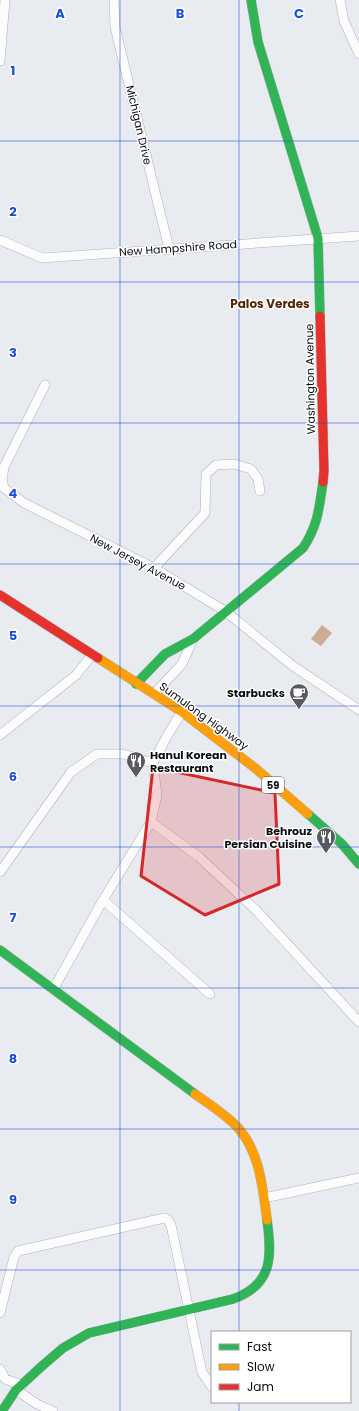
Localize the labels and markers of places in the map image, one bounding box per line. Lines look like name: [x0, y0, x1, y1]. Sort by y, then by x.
cafe icon: Starbucks: [288, 682, 310, 710]
place label: Starbucks: [227, 685, 285, 701]
place label: Hanul Korean Restaurant: [150, 747, 227, 776]
restaurant icon: Hanul Korean Restaurant: [125, 750, 147, 778]
place label: Behrouz Persian Cuisine: [224, 823, 313, 852]
restaurant icon: Behrouz Persian Cuisine: [315, 826, 337, 854]

